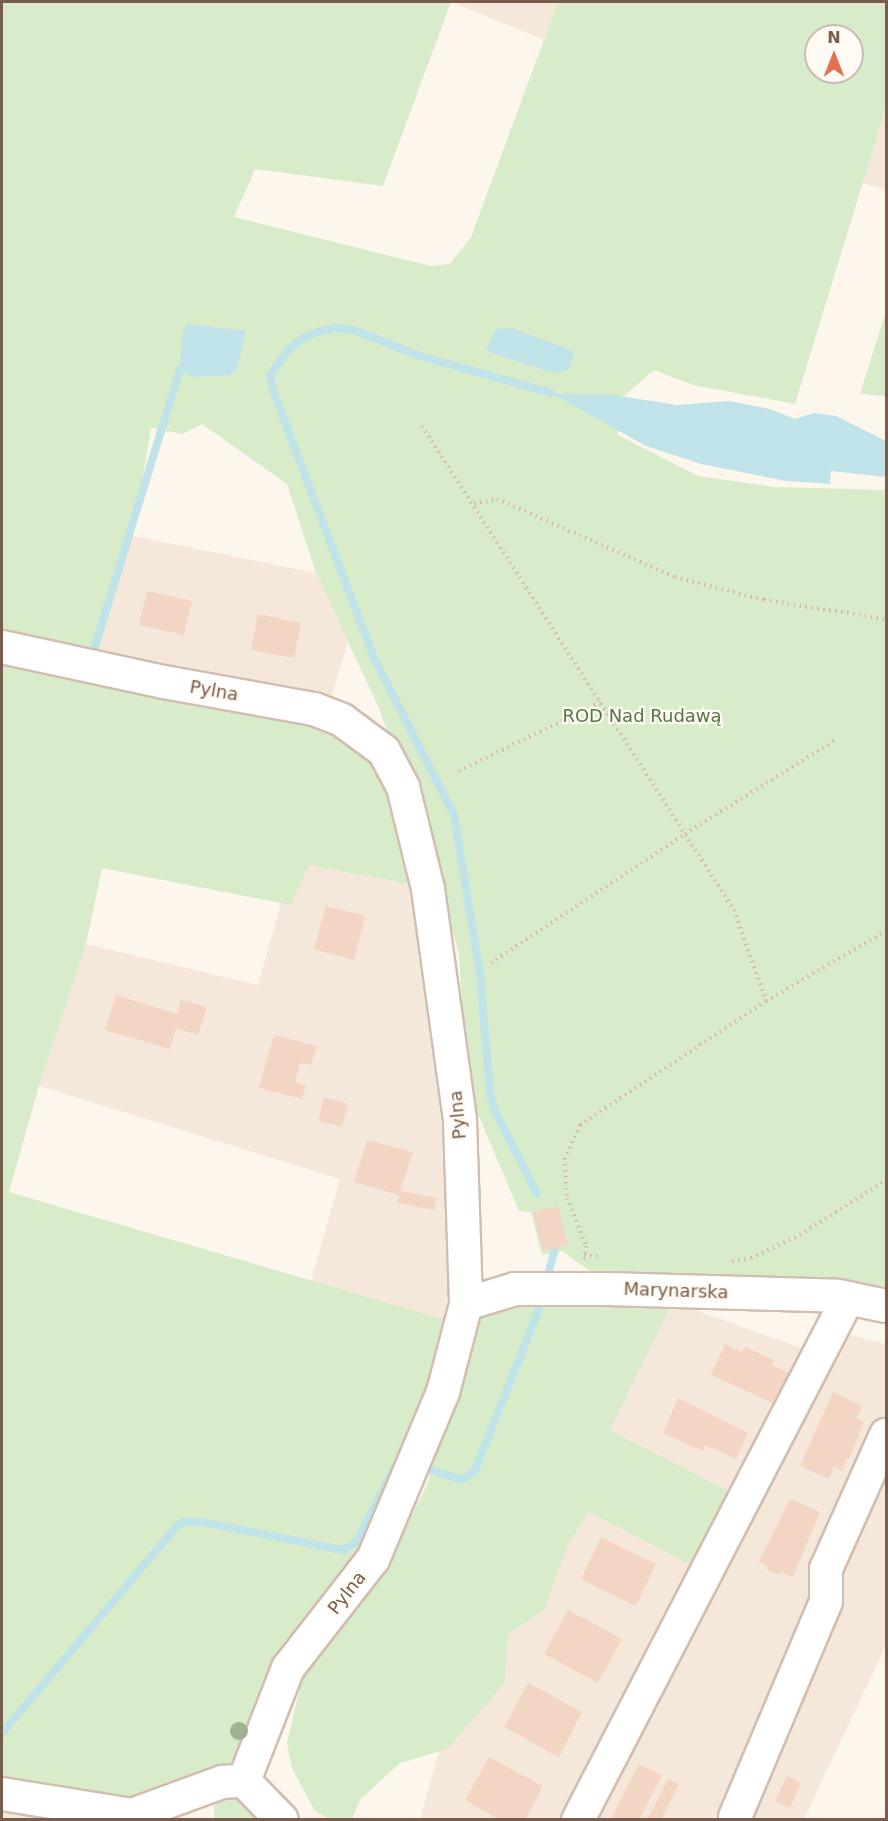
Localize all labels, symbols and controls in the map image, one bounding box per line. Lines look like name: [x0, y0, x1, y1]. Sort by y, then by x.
north arrow: [804, 24, 864, 84]
text: N: [827, 28, 841, 47]
street label: Pylna: [188, 676, 240, 706]
park label: ROD Nad Rudawą: [562, 705, 722, 727]
street label: Pylna: [445, 1090, 471, 1140]
street label: Marynarska: [623, 1278, 729, 1304]
street label: Pylna: [323, 1567, 371, 1619]

